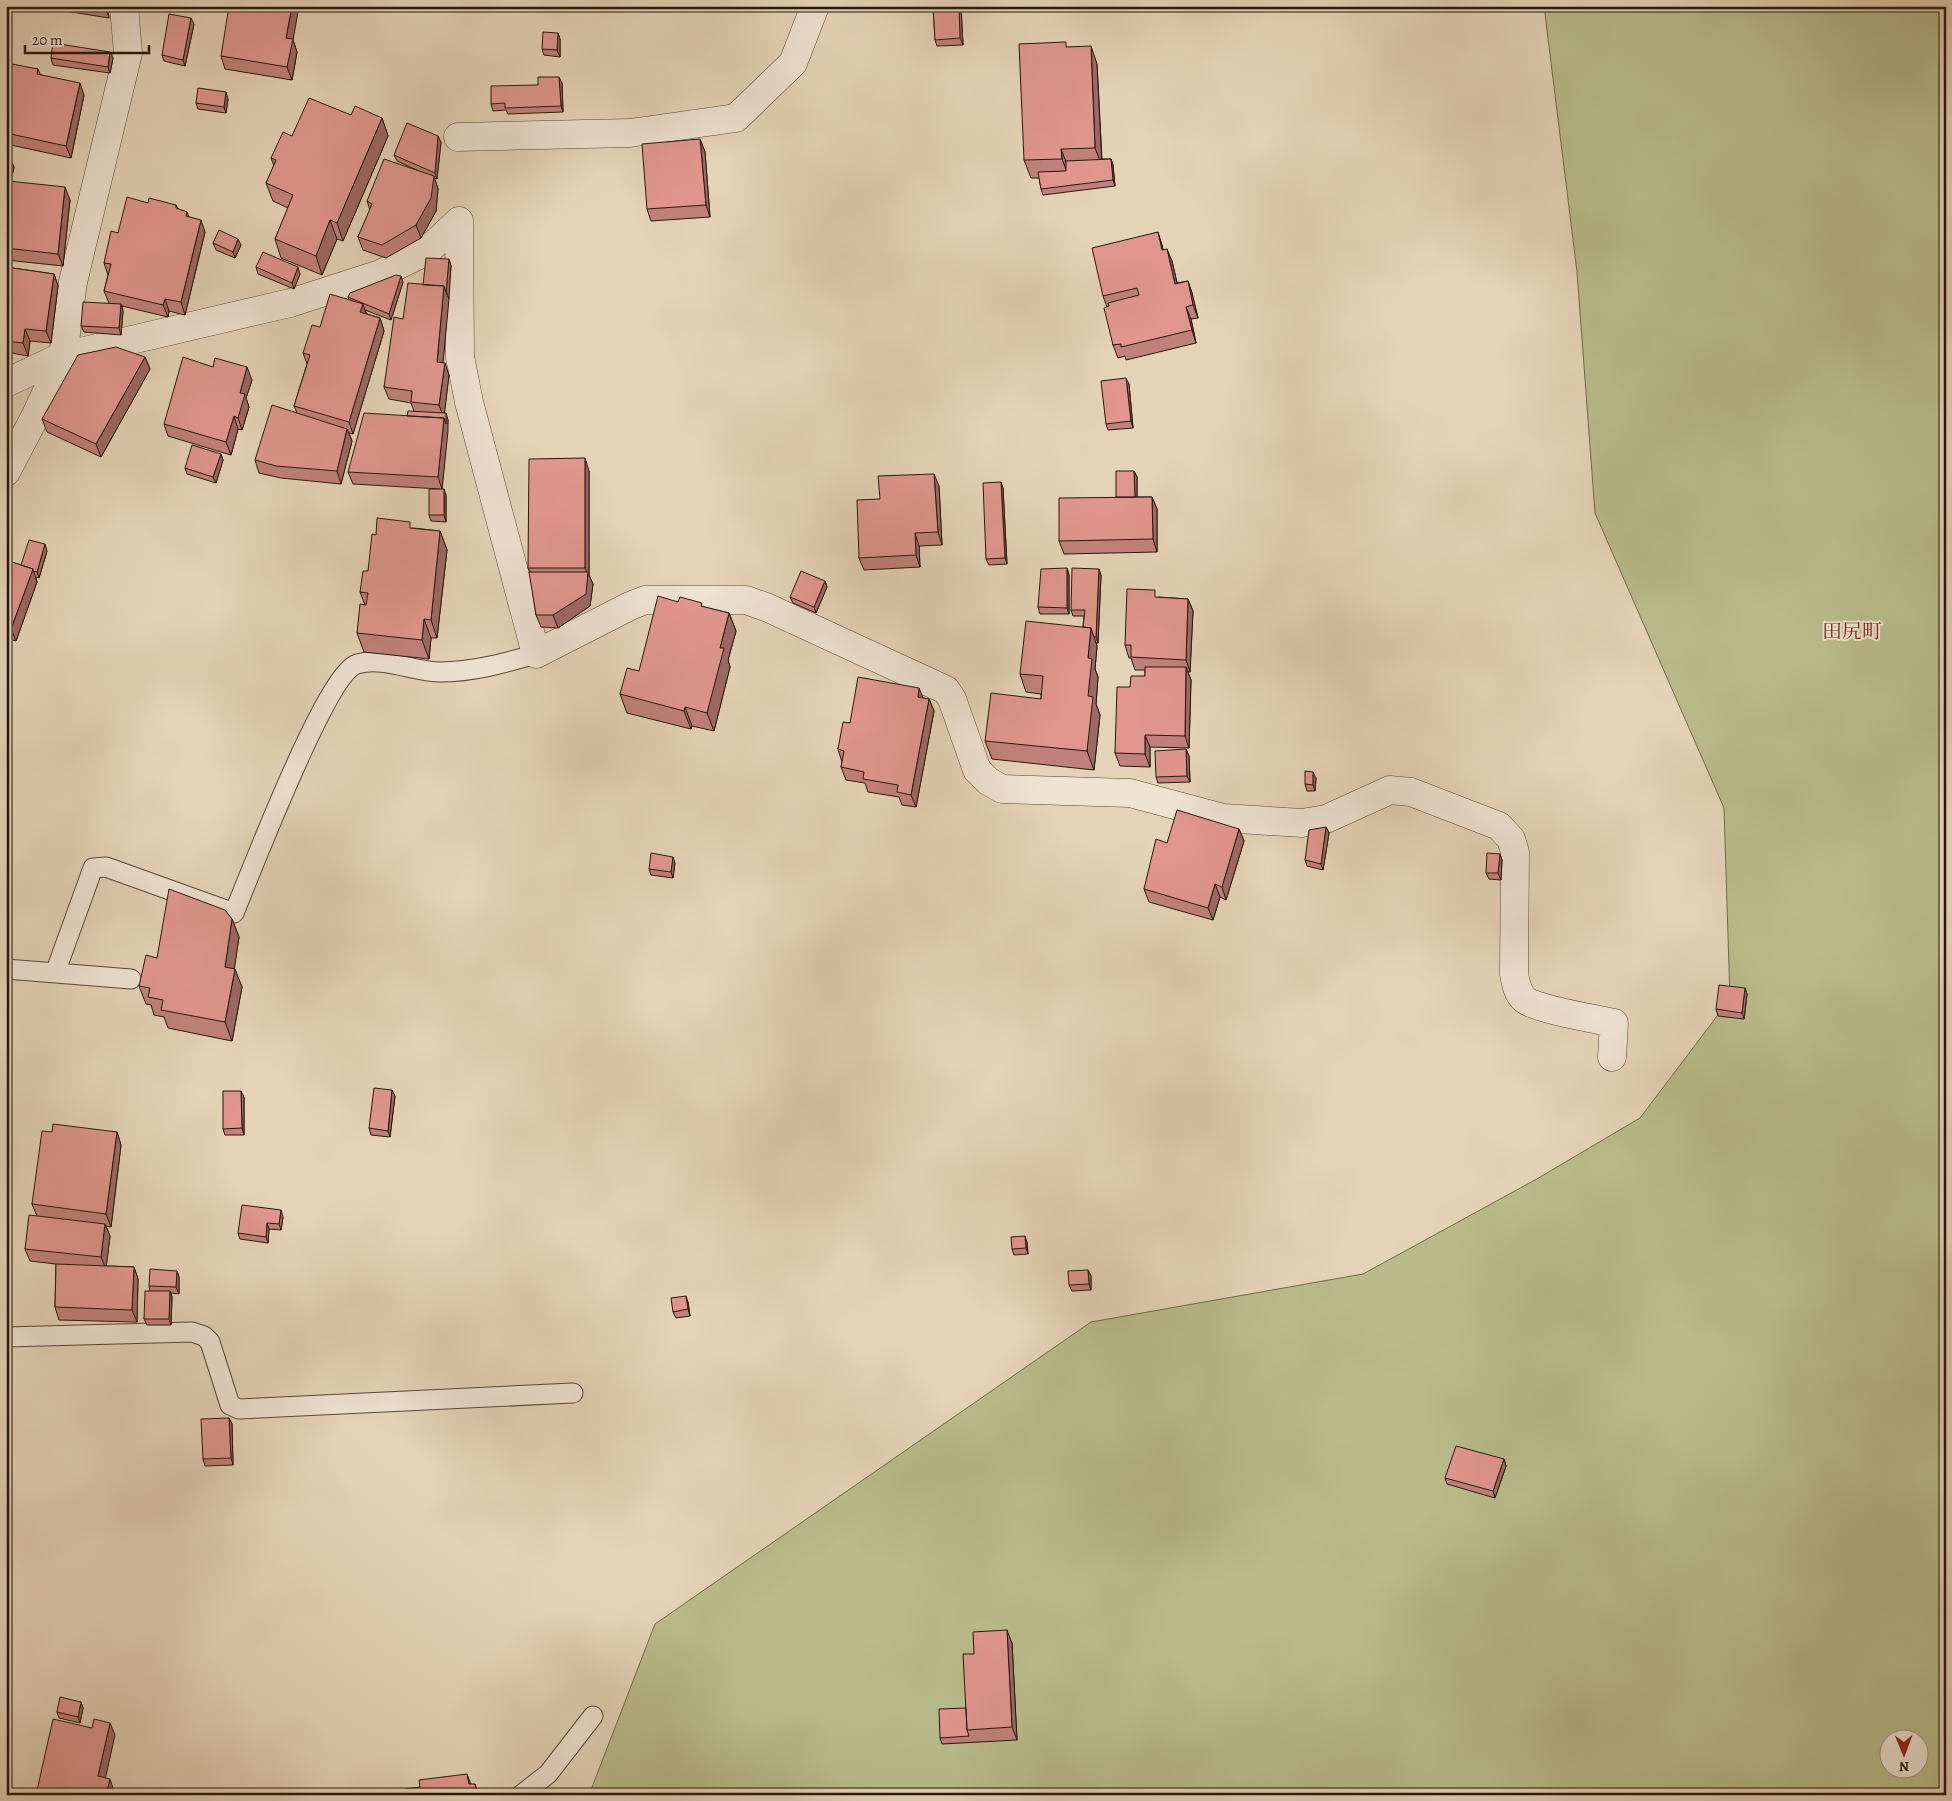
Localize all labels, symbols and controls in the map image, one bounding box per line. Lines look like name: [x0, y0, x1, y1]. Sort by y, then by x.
scale bar: [25, 22, 149, 54]
text: 20 m: [32, 30, 63, 50]
district label: 田尻町: [1822, 618, 1882, 645]
north arrow: [1880, 1728, 1930, 1778]
text: N: [1899, 1757, 1909, 1776]

